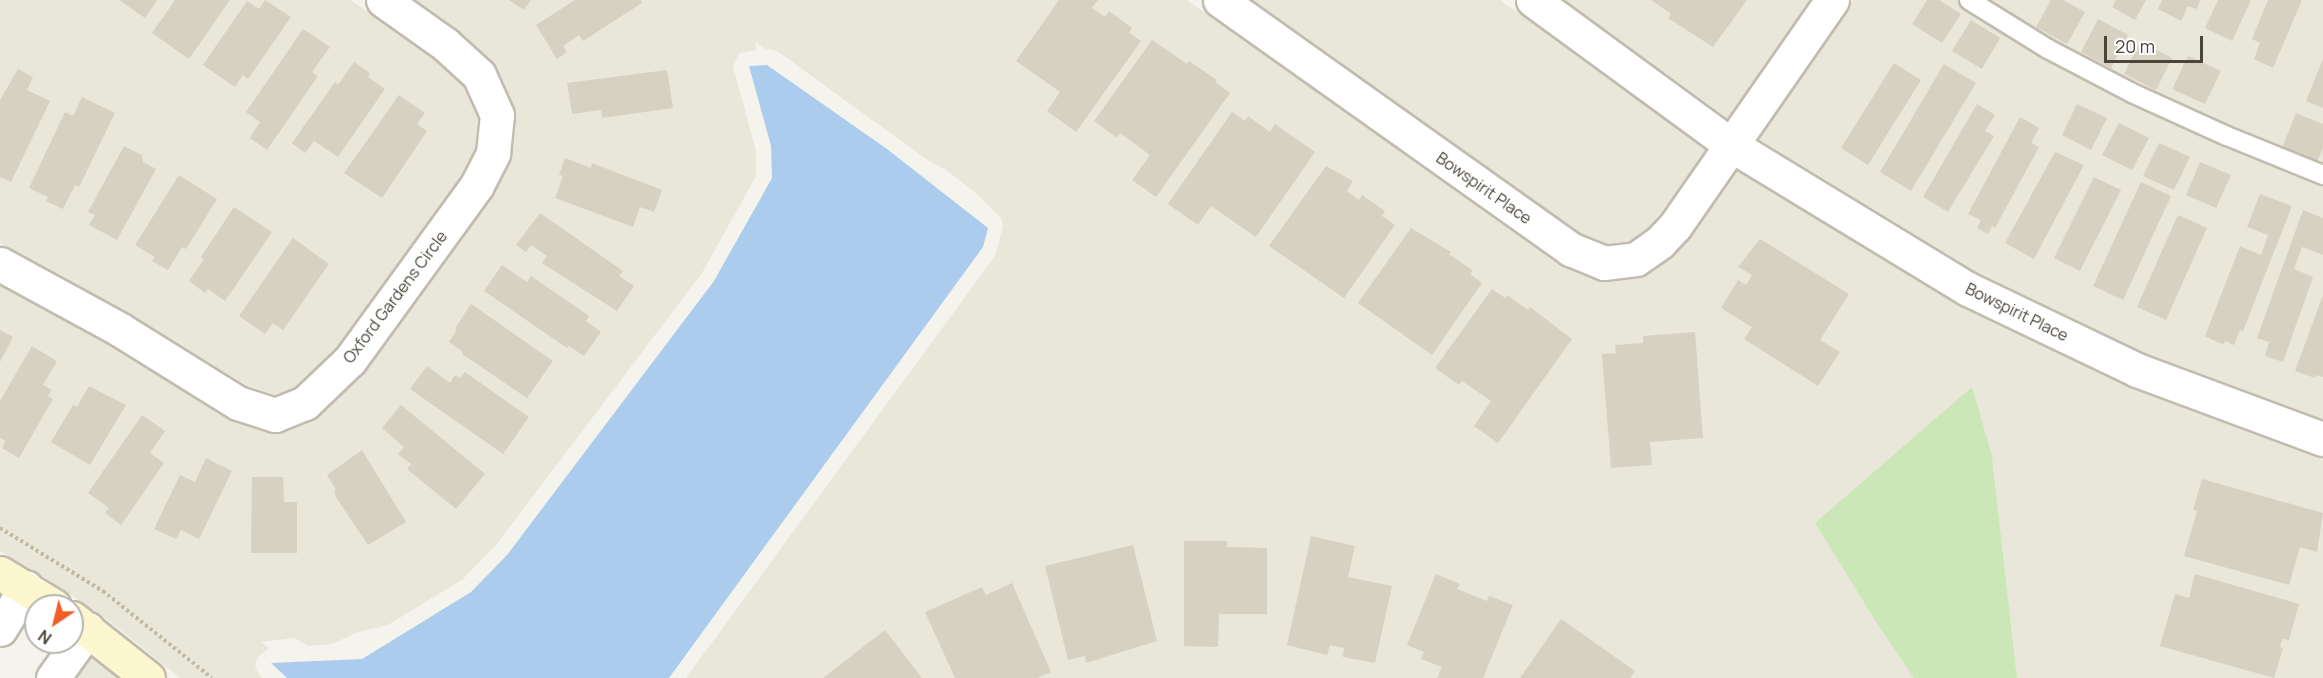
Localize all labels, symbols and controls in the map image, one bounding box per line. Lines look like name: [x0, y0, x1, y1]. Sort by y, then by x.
scale bar: [2107, 24, 2206, 62]
text: 20 m: [2115, 34, 2155, 58]
street label: Bowspirit Place: [1433, 148, 1535, 228]
street label: Oxford Gardens Circle: [339, 227, 451, 367]
street label: Bowspirit Place: [1963, 279, 2071, 345]
north arrow: [24, 594, 84, 654]
text: N: [34, 625, 56, 649]

